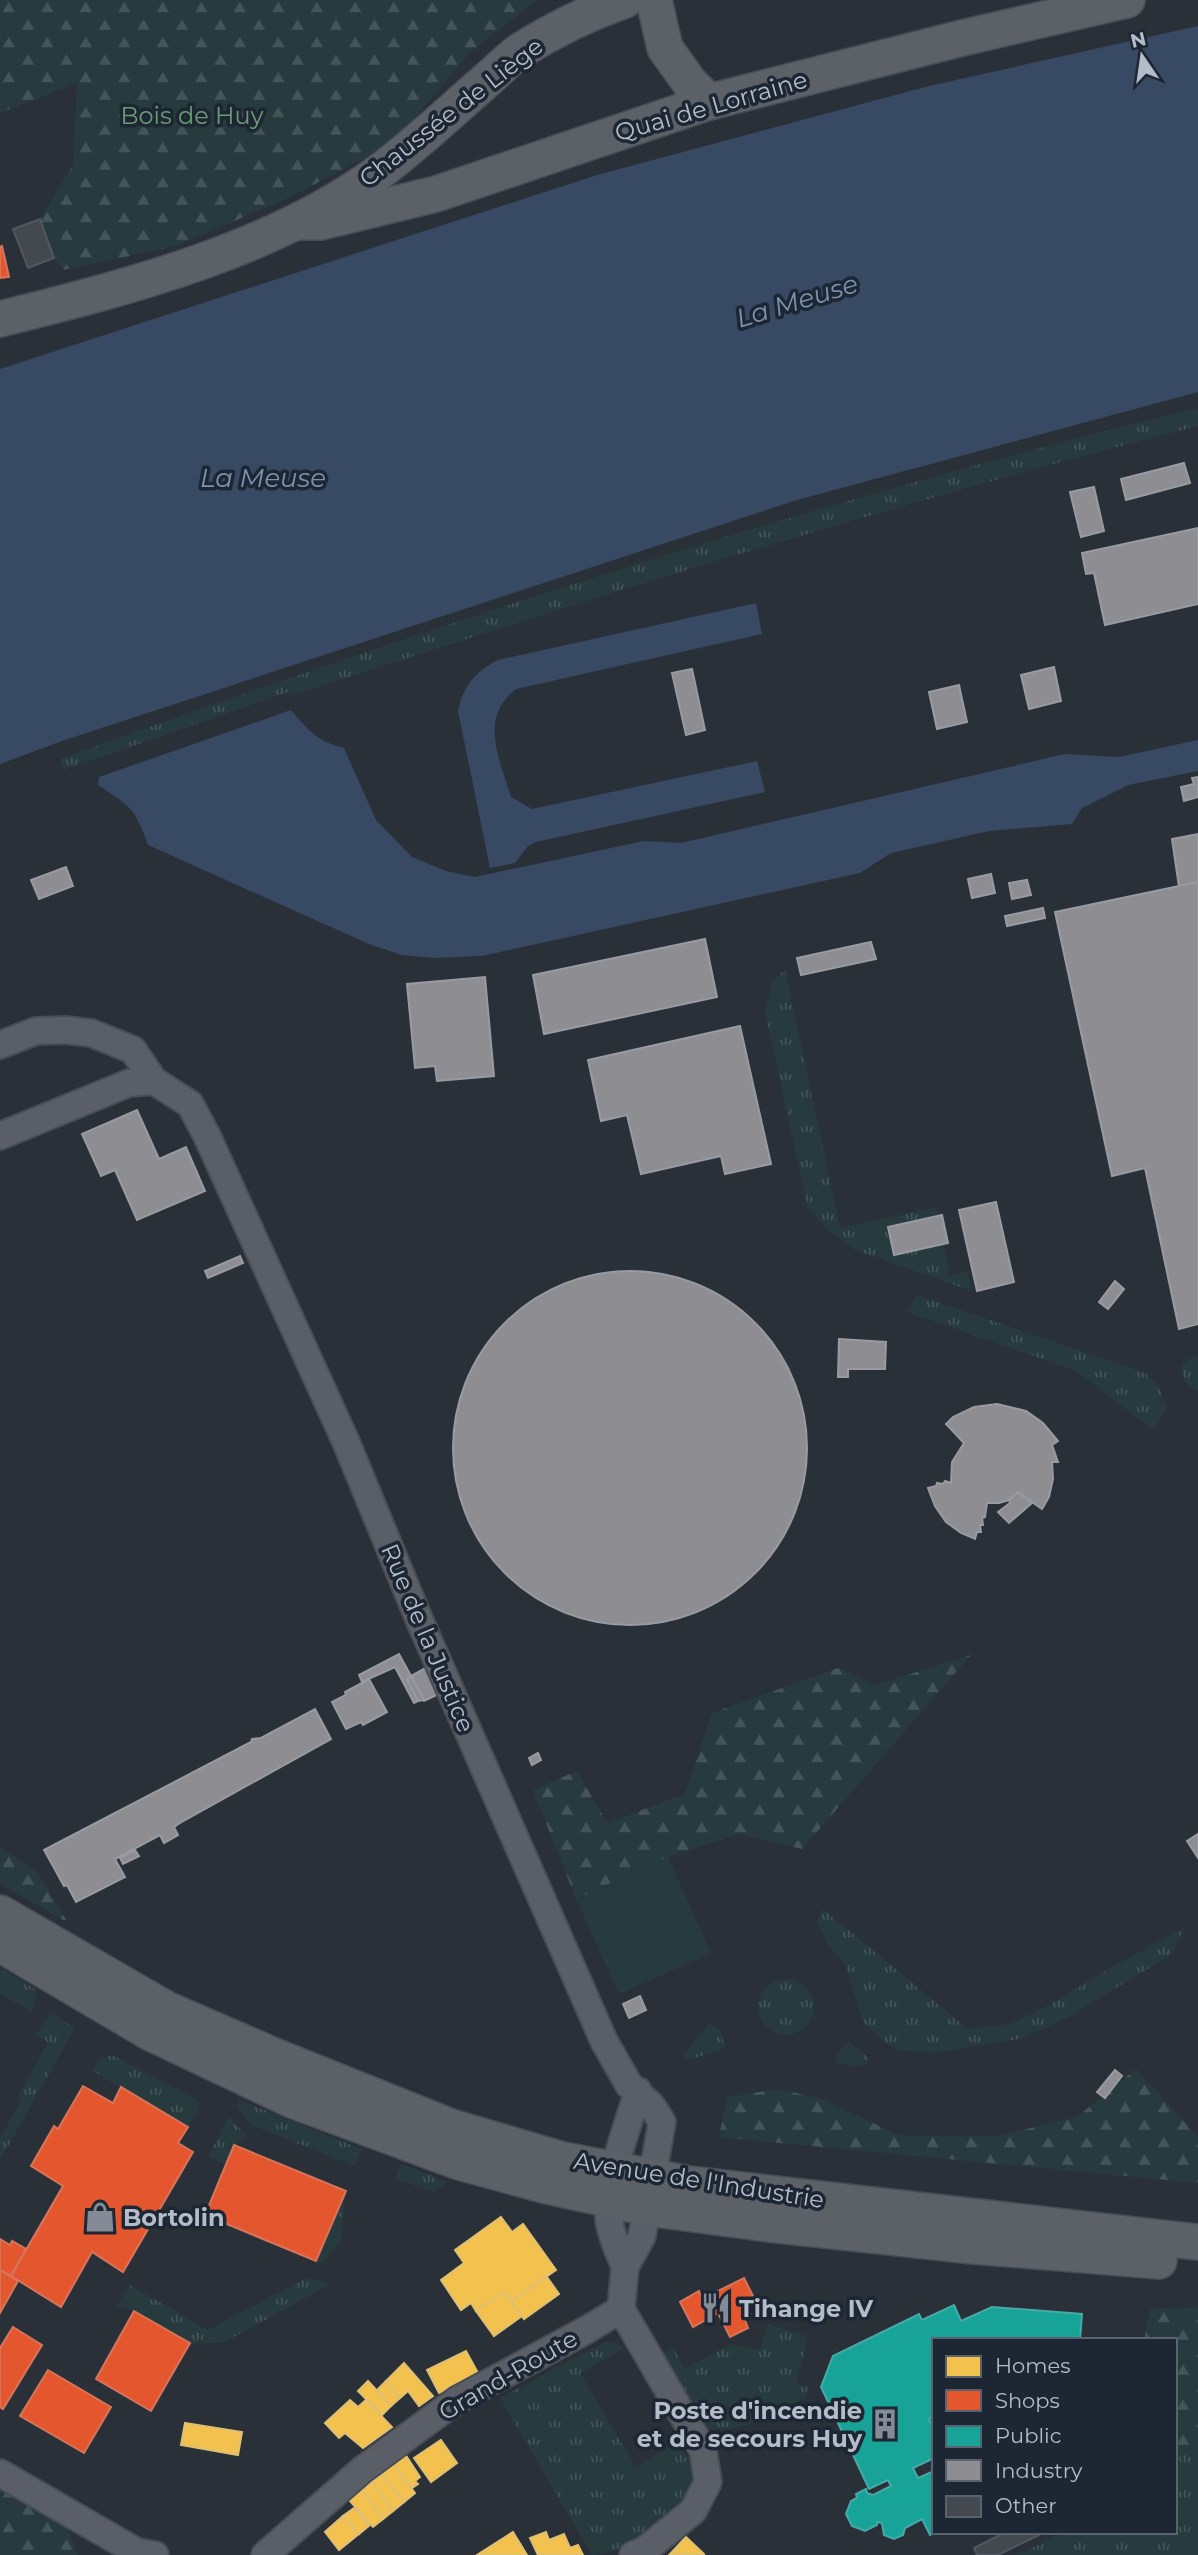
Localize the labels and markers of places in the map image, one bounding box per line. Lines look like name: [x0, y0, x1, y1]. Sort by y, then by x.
shop icon: Bortolin: [83, 2200, 117, 2234]
place label: Bortolin: [123, 2203, 225, 2232]
restaurant icon: Tihange IV: [699, 2291, 733, 2325]
place label: Tihange IV: [739, 2294, 874, 2323]
place label: Poste d'incendie et de secours Huy: [637, 2396, 863, 2453]
building icon: Poste d'incendie et de secours Huy: [868, 2407, 902, 2441]

